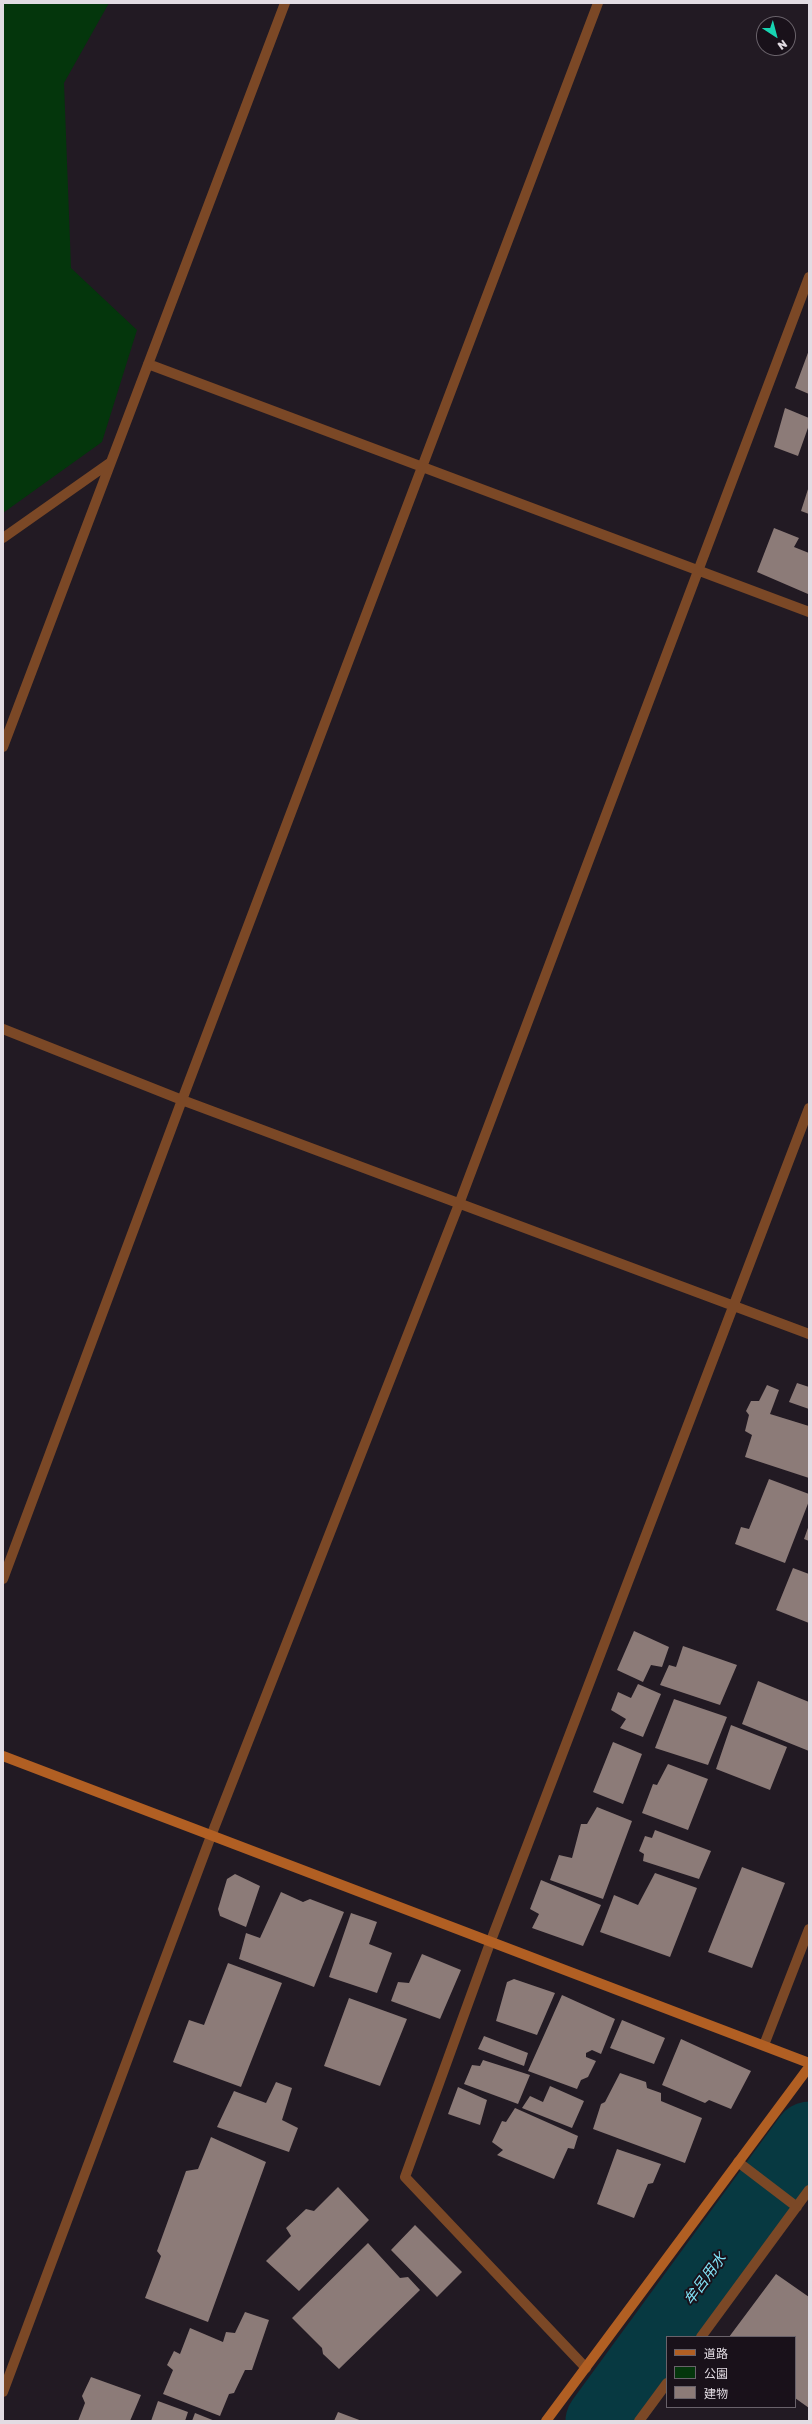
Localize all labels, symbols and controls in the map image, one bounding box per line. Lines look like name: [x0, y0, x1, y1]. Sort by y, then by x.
north arrow: [756, 16, 796, 56]
text: N: [776, 38, 790, 53]
water label: 牟呂用水: [680, 2249, 730, 2309]
legend: [666, 2336, 796, 2408]
text: 道路: [704, 2346, 728, 2361]
text: 公園: [704, 2366, 728, 2381]
text: 建物: [704, 2386, 728, 2401]

